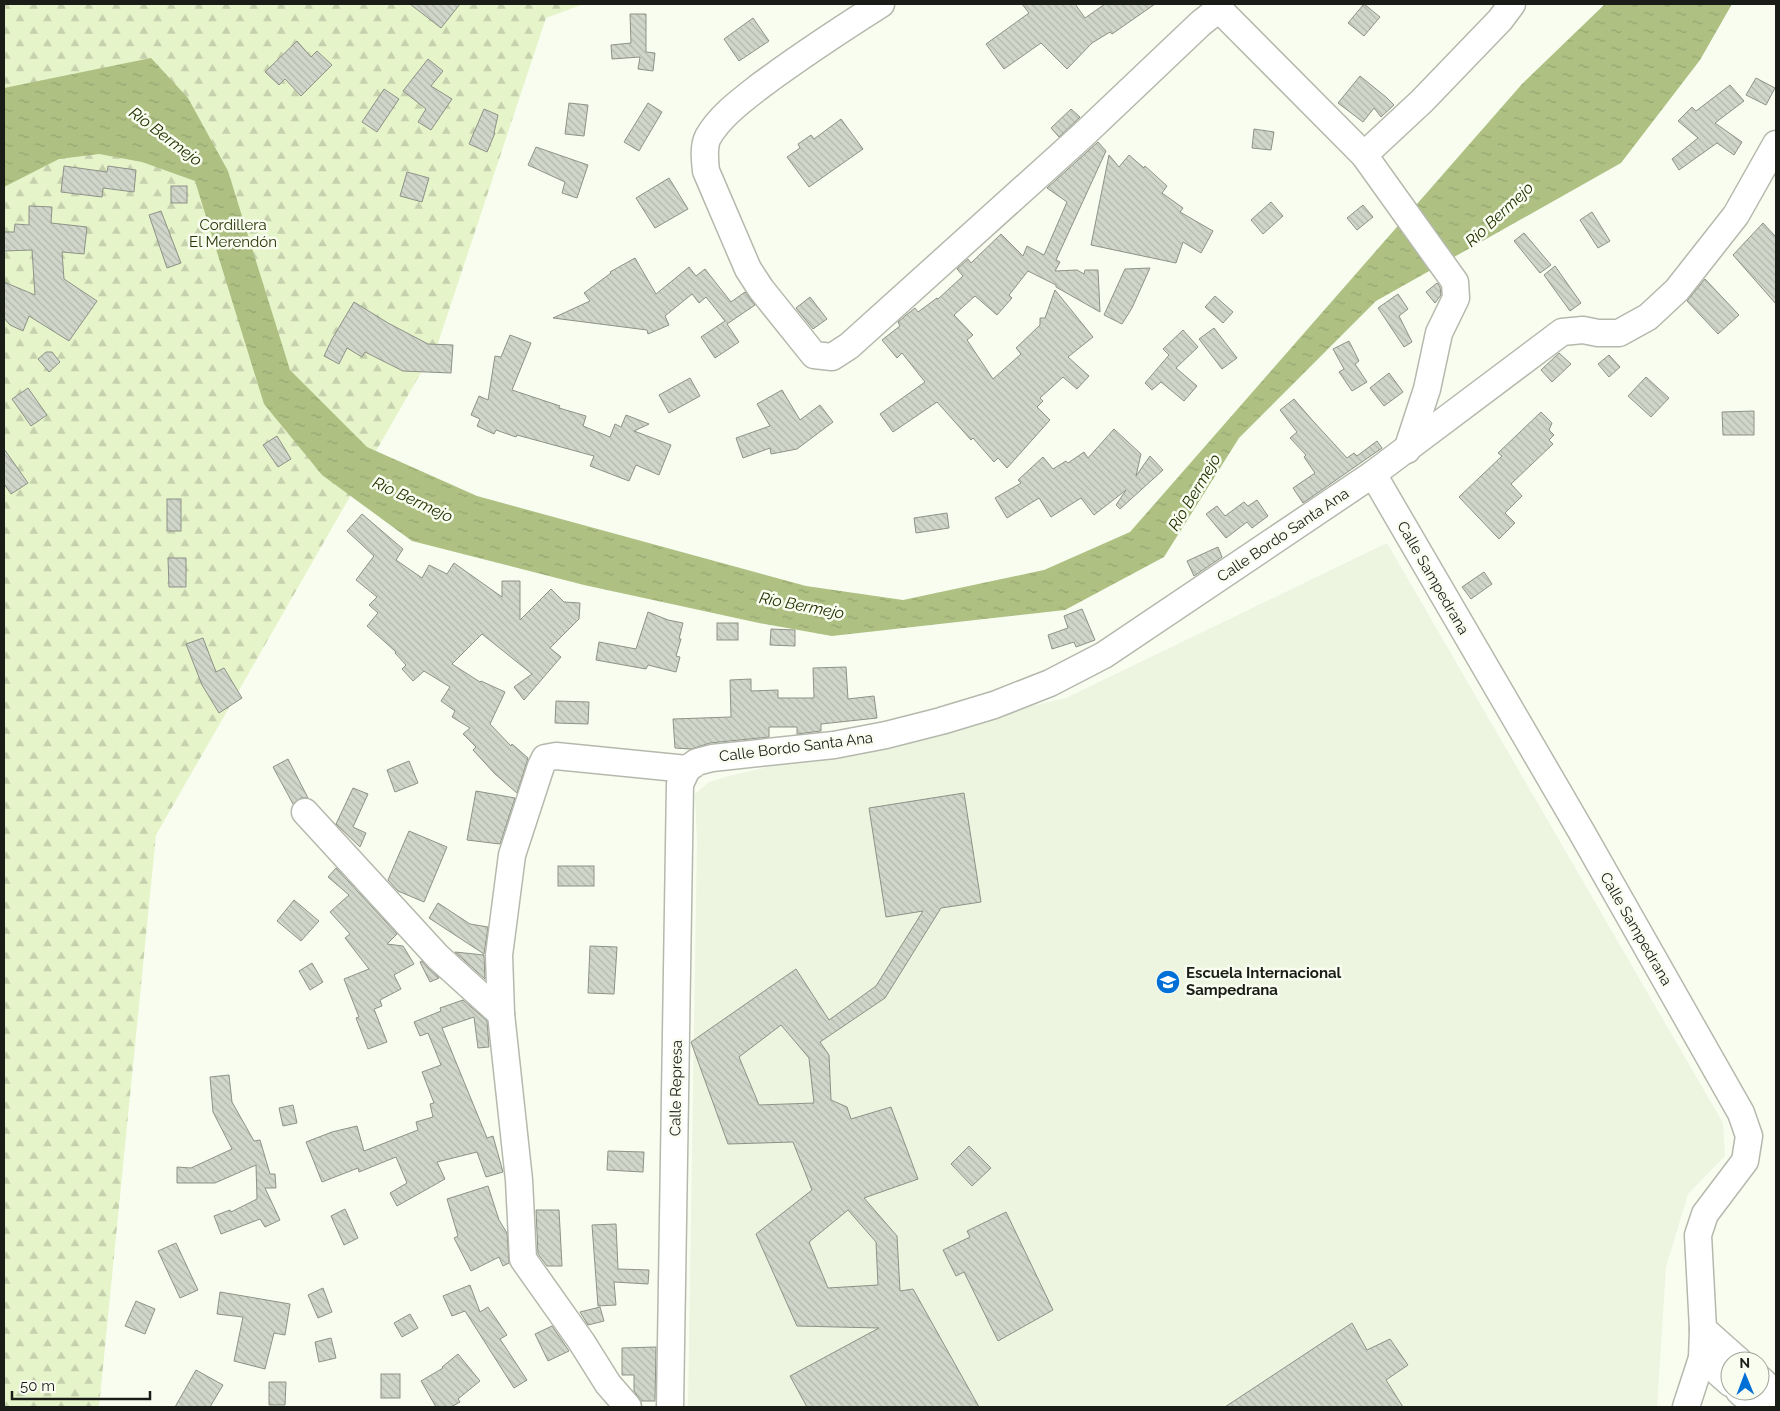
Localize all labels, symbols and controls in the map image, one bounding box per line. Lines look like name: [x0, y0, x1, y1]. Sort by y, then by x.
water label: Río Bermejo: [126, 103, 206, 170]
water label: Río Bermejo: [1461, 178, 1537, 251]
park label: Cordillera El Merendón: [189, 216, 277, 251]
water label: Río Bermejo: [1164, 450, 1225, 534]
water label: Río Bermejo: [370, 473, 456, 526]
street label: Calle Bordo Santa Ana: [1214, 484, 1352, 586]
street label: Calle Sampedrana: [1393, 518, 1473, 638]
water label: Río Bermejo: [758, 588, 846, 623]
street label: Calle Bordo Santa Ana: [718, 729, 874, 765]
street label: Calle Sampedrana: [1596, 869, 1676, 989]
place label: Escuela Internacional Sampedrana: [1186, 964, 1342, 999]
school or university icon: Escuela Internacional Sampedrana: [1155, 969, 1181, 995]
street label: Calle Represa: [666, 1040, 686, 1136]
north arrow: [1720, 1351, 1770, 1401]
text: N: [1739, 1355, 1750, 1371]
scale bar: [12, 1368, 150, 1400]
text: 50 m: [20, 1377, 55, 1395]

